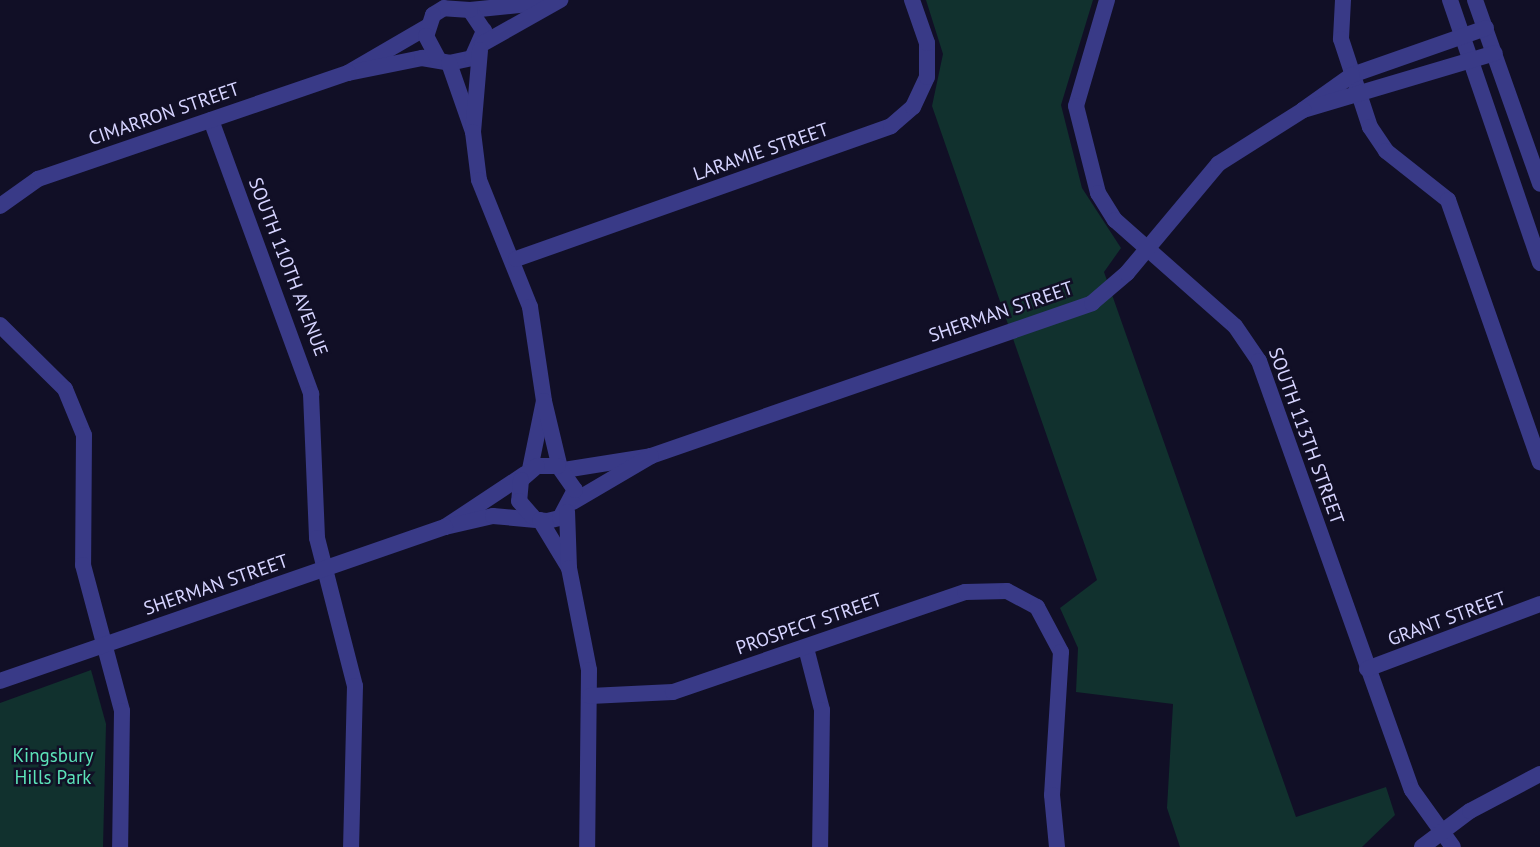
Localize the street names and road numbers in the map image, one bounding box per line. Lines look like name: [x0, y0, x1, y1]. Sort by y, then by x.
street label: CIMARRON STREET: [86, 78, 242, 150]
street label: LARAMIE STREET: [690, 118, 832, 186]
street label: SOUTH 110TH AVENUE: [243, 174, 333, 360]
street label: SHERMAN STREET: [926, 277, 1076, 347]
street label: SOUTH 113TH STREET: [1263, 345, 1349, 527]
street label: SHERMAN STREET: [141, 550, 291, 620]
street label: GRANT STREET: [1384, 587, 1510, 651]
street label: PROSPECT STREET: [733, 588, 885, 660]

